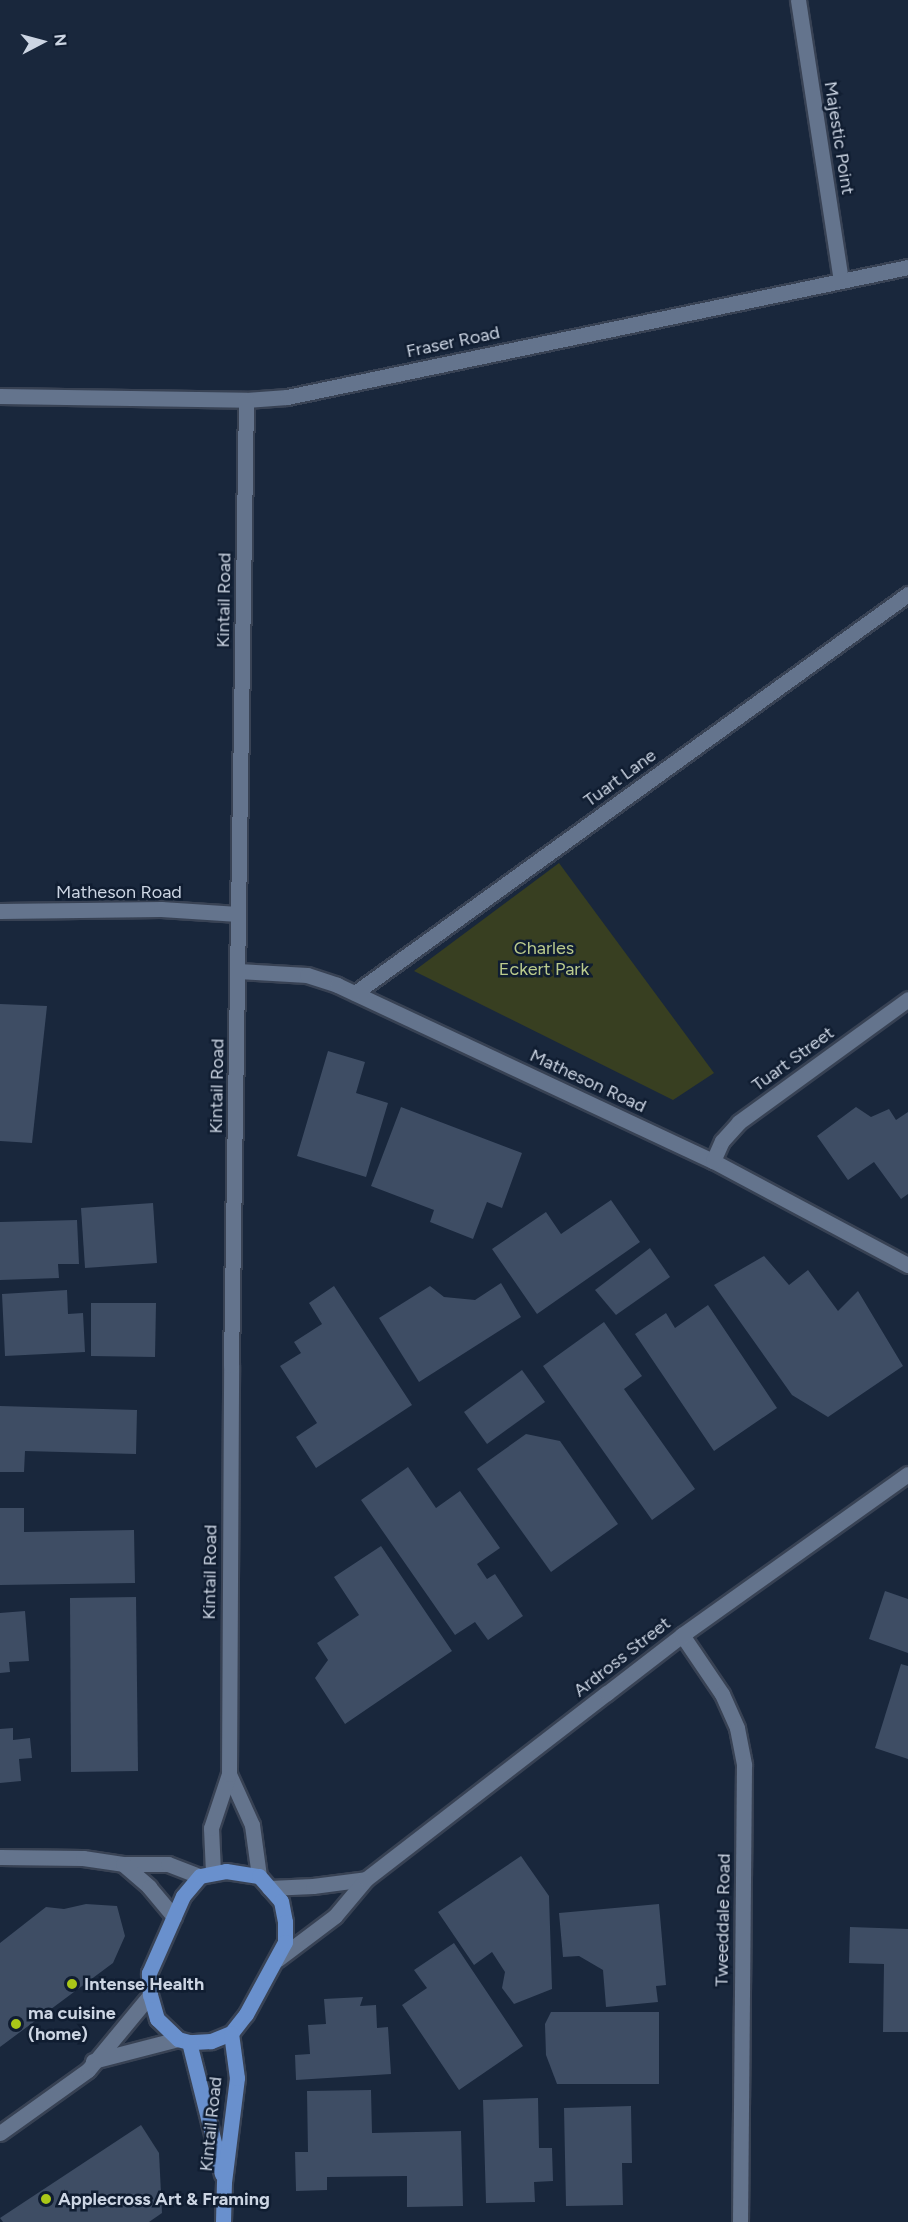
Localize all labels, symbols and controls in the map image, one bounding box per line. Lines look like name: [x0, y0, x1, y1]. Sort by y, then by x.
north arrow: [12, 12, 72, 72]
text: N: [50, 33, 70, 47]
street label: Majestic Point: [819, 80, 859, 196]
street label: Fraser Road: [404, 322, 502, 362]
street label: Kintail Road: [212, 552, 236, 648]
street label: Tuart Lane: [580, 745, 660, 811]
street label: Matheson Road: [56, 881, 182, 903]
park label: Charles Eckert Park: [499, 938, 589, 980]
street label: Tuart Street: [748, 1022, 838, 1096]
street label: Kintail Road: [205, 1038, 229, 1134]
street label: Matheson Road: [526, 1045, 650, 1117]
street label: Kintail Road: [198, 1524, 222, 1620]
street label: Ardross Street: [569, 1612, 675, 1702]
street label: Tweeddale Road: [711, 1853, 735, 1987]
place label: Intense Health: [84, 1973, 204, 1995]
marker: Intense Health: [65, 1977, 79, 1991]
place label: ma cuisine (home): [28, 2003, 116, 2046]
marker: ma cuisine (home): [9, 2017, 23, 2031]
street label: Kintail Road: [195, 2076, 227, 2172]
place label: Applecross Art & Framing: [58, 2188, 270, 2210]
marker: Applecross Art & Framing: [39, 2192, 53, 2206]

